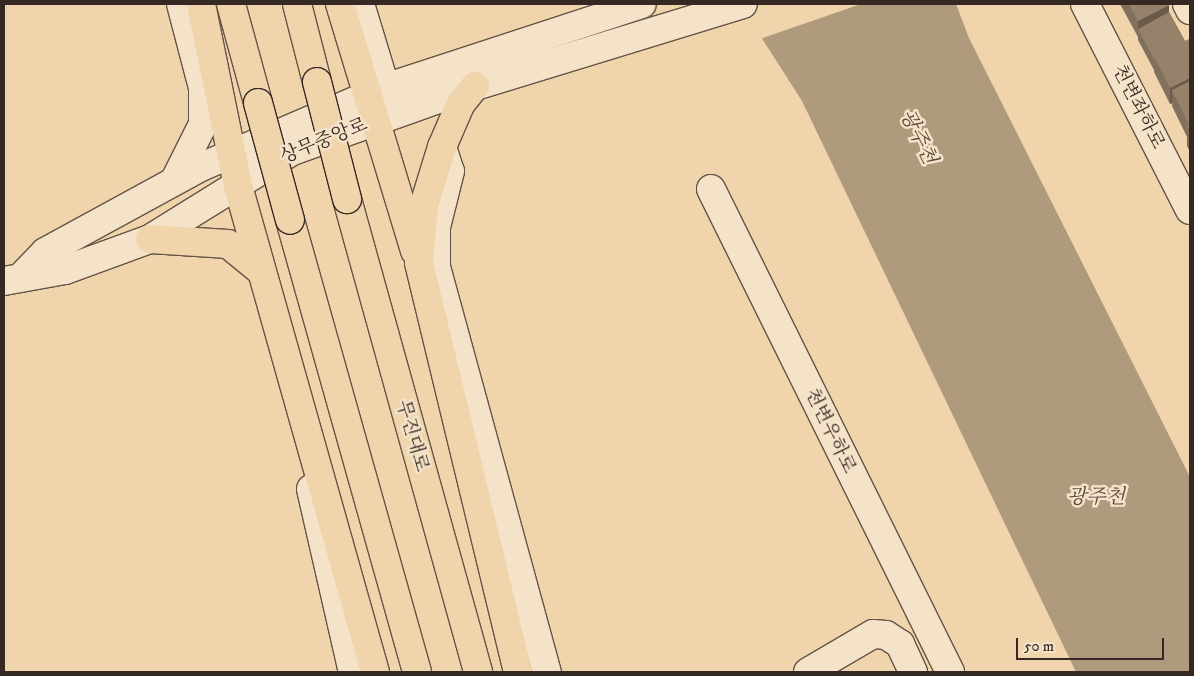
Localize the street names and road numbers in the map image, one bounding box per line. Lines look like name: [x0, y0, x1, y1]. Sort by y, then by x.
street label: 천변좌하로: [1107, 61, 1169, 153]
street label: 상무중앙로: [277, 113, 371, 169]
street label: 천변우하로: [800, 385, 860, 477]
street label: 무진대로: [391, 398, 433, 474]

